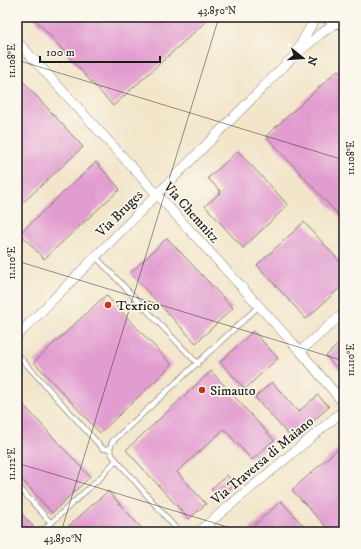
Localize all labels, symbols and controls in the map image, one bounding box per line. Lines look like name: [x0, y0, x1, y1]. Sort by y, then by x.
text: 43.850°N: [198, 5, 236, 17]
scale bar: [40, 38, 160, 64]
north arrow: [283, 38, 323, 78]
text: 11.108°E: [6, 44, 18, 78]
text: 100 m: [46, 45, 75, 60]
text: N: [304, 54, 320, 67]
text: 11.108°E: [345, 141, 357, 175]
street label: Via Chemnitz: [159, 178, 223, 247]
street label: Via Bruges: [92, 186, 147, 242]
text: 11.110°E: [6, 247, 18, 279]
place label: Texrico: [116, 297, 160, 315]
marker: Texrico: [103, 300, 113, 310]
text: 11.110°E: [345, 344, 357, 376]
place label: Simauto: [210, 382, 256, 400]
marker: Simauto: [197, 385, 207, 395]
street label: Via Traversa di Maiano: [207, 413, 318, 510]
text: 11.112°E: [6, 448, 18, 480]
text: 43.850°N: [44, 533, 82, 545]

